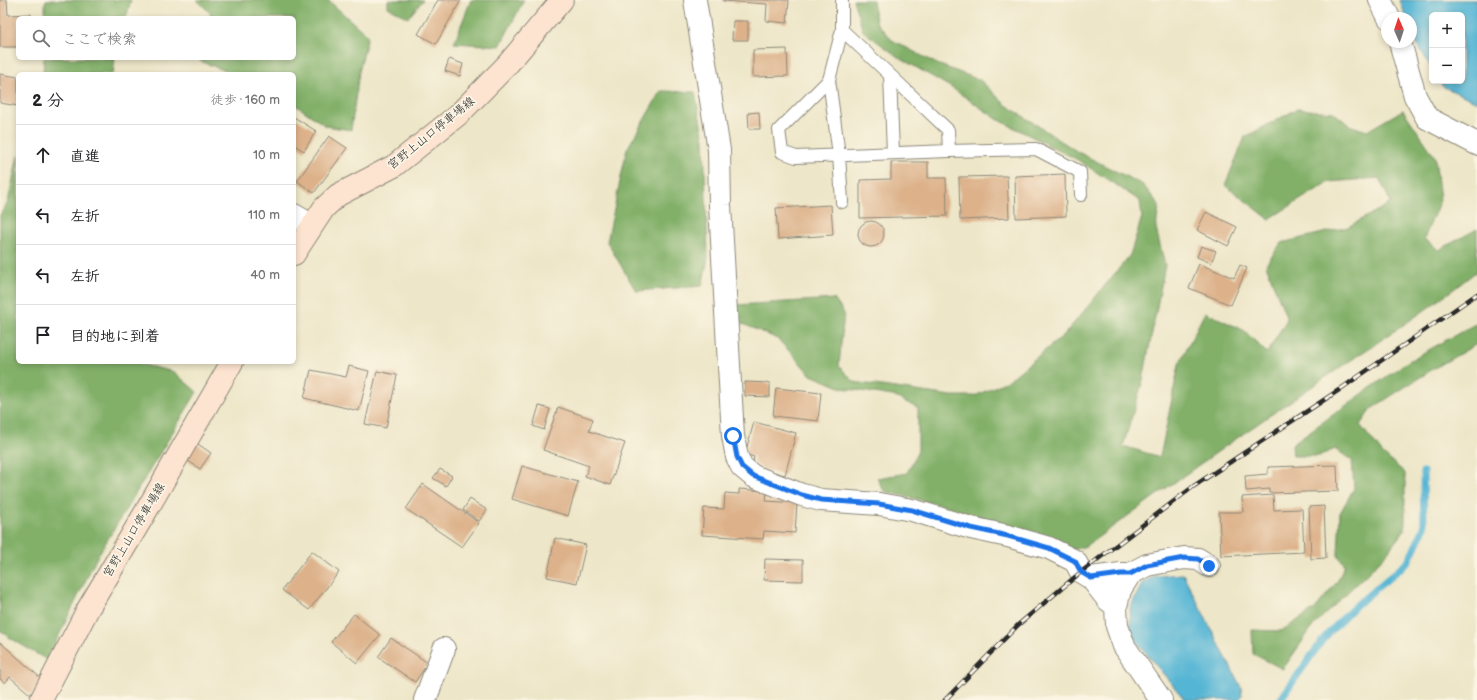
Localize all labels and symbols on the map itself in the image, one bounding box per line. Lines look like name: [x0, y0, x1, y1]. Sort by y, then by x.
north arrow: [1381, 12, 1417, 48]
street label: 宮野上山口停車場線: [385, 94, 478, 173]
route start: [724, 427, 742, 445]
street label: 宮野上山口停車場線: [100, 480, 169, 580]
route end: [1200, 557, 1218, 575]

